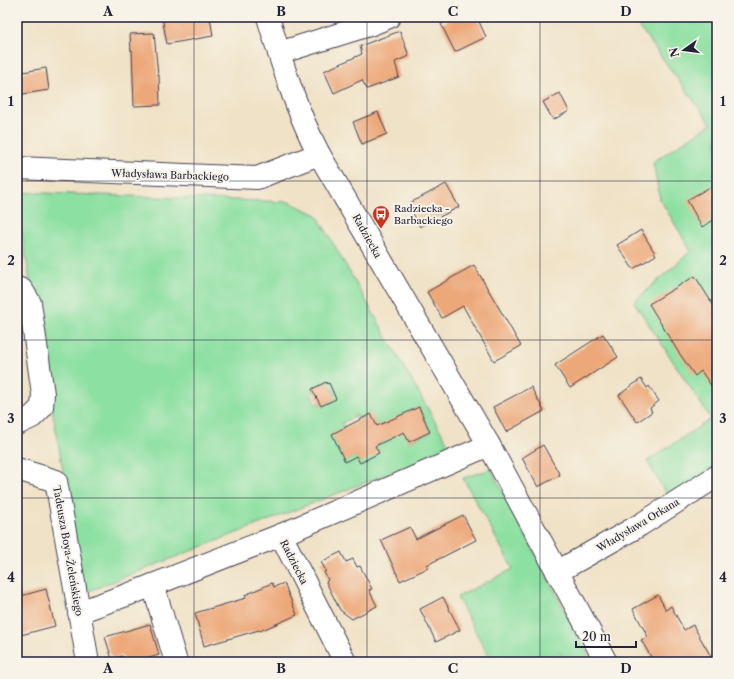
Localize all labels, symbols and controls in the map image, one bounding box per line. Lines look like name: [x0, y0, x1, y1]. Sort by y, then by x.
text: A: [102, 3, 114, 19]
text: B: [276, 3, 286, 19]
text: C: [448, 3, 458, 19]
text: D: [620, 3, 632, 19]
north arrow: [664, 30, 704, 70]
text: N: [666, 46, 682, 59]
text: 1: [8, 93, 14, 109]
text: 1: [720, 93, 726, 109]
street label: Władysława Barbackiego: [110, 166, 229, 184]
place label: Radziecka - Barbackiego: [394, 202, 453, 227]
bus stop icon: Radziecka - Barbackiego: [371, 204, 391, 229]
street label: Radziecka: [350, 212, 385, 261]
text: 2: [7, 252, 15, 268]
text: 2: [719, 252, 727, 268]
text: 3: [7, 410, 15, 426]
text: 3: [719, 410, 727, 426]
street label: Tadeusza Boya-Żeleńskiego: [50, 485, 86, 617]
street label: Władysława Orkana: [594, 495, 682, 555]
street label: Radziecka: [277, 537, 311, 587]
text: 4: [7, 569, 15, 585]
text: 4: [719, 569, 727, 585]
scale bar: [576, 623, 636, 649]
text: 20 m: [582, 629, 611, 644]
text: A: [102, 660, 114, 676]
text: B: [276, 660, 286, 676]
text: C: [448, 660, 458, 676]
text: D: [620, 660, 632, 676]

